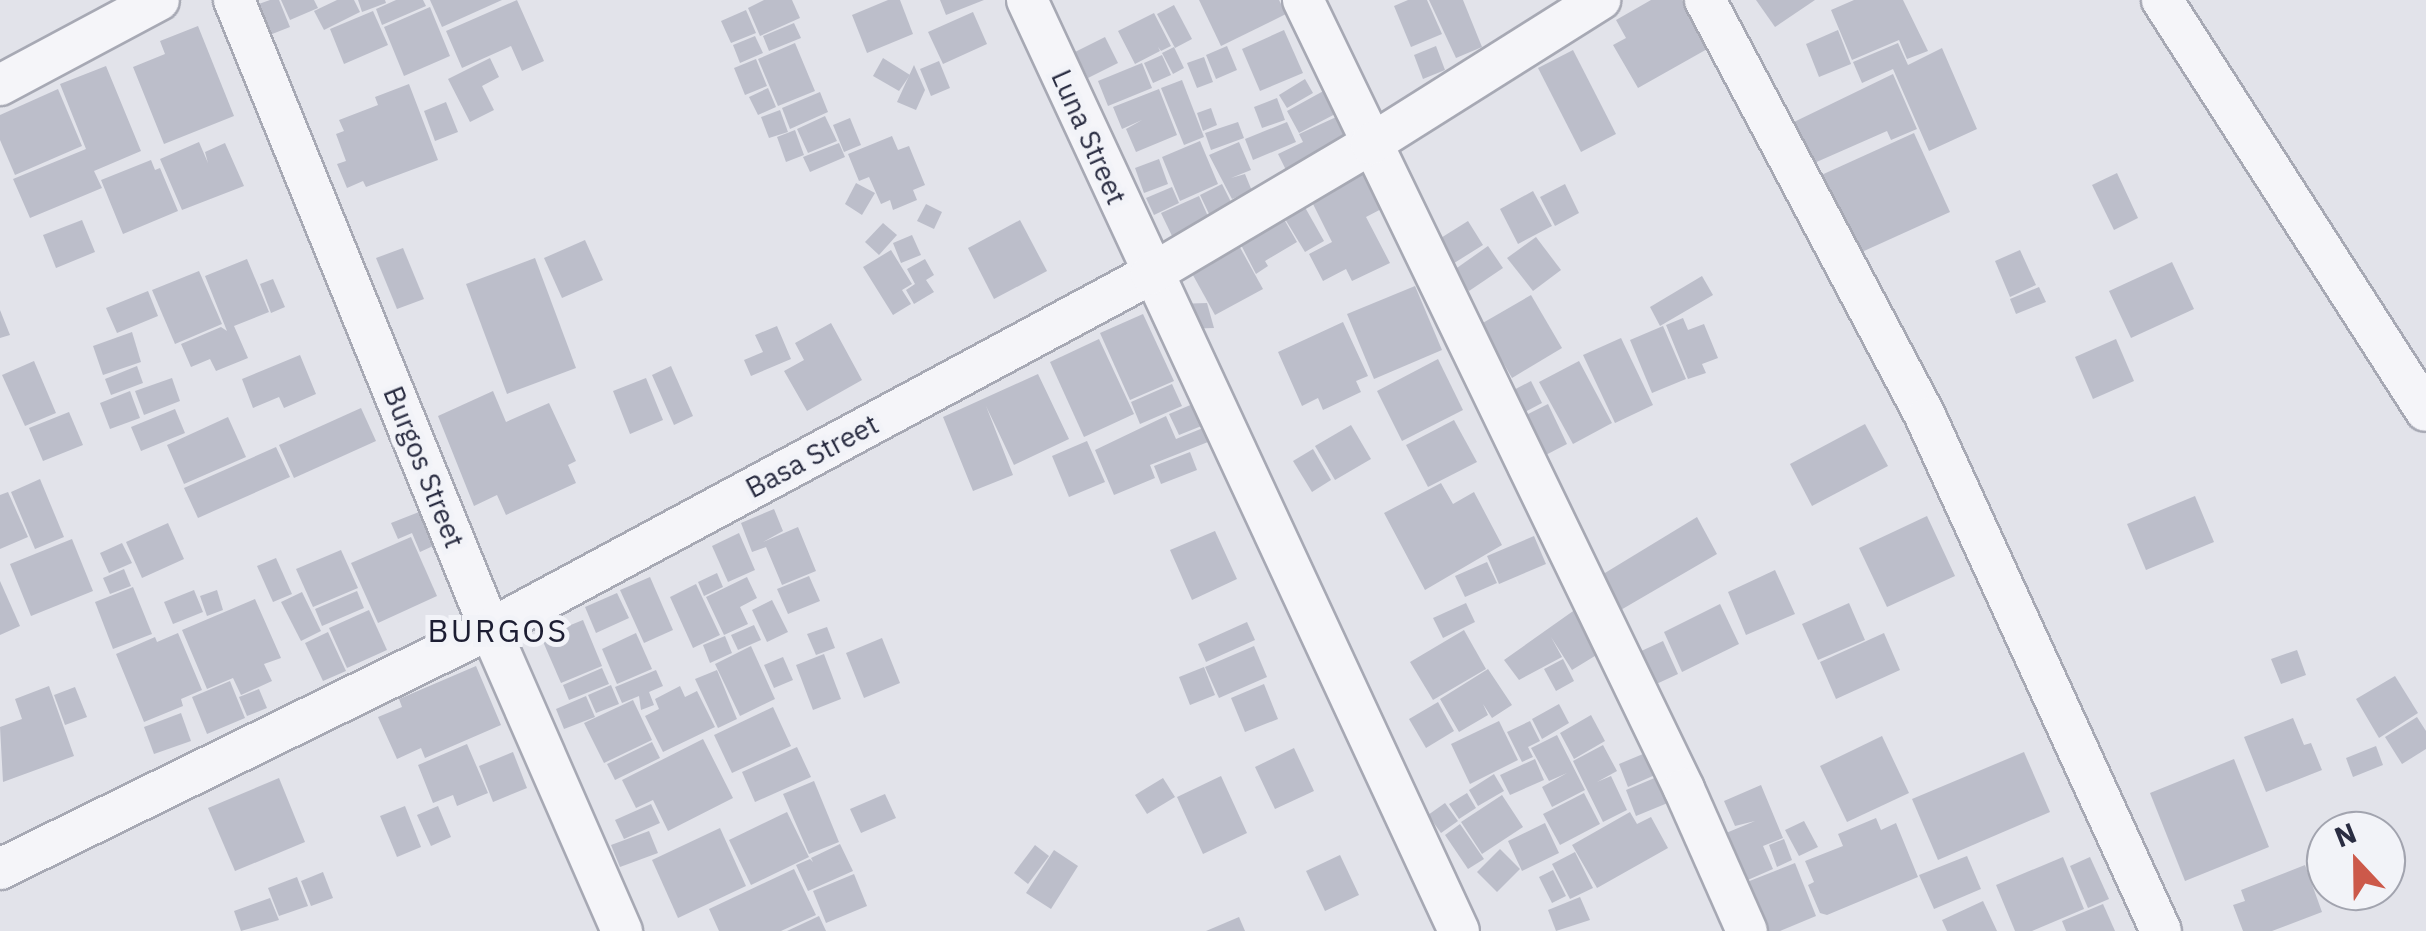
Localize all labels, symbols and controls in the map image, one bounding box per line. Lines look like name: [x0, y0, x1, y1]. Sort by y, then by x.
street label: Luna Street: [1044, 64, 1134, 210]
street label: Burgos Street: [376, 381, 472, 553]
street label: Basa Street: [740, 407, 884, 505]
district label: BURGOS: [427, 611, 569, 649]
north arrow: [2306, 811, 2406, 911]
text: N: [2329, 814, 2362, 856]

